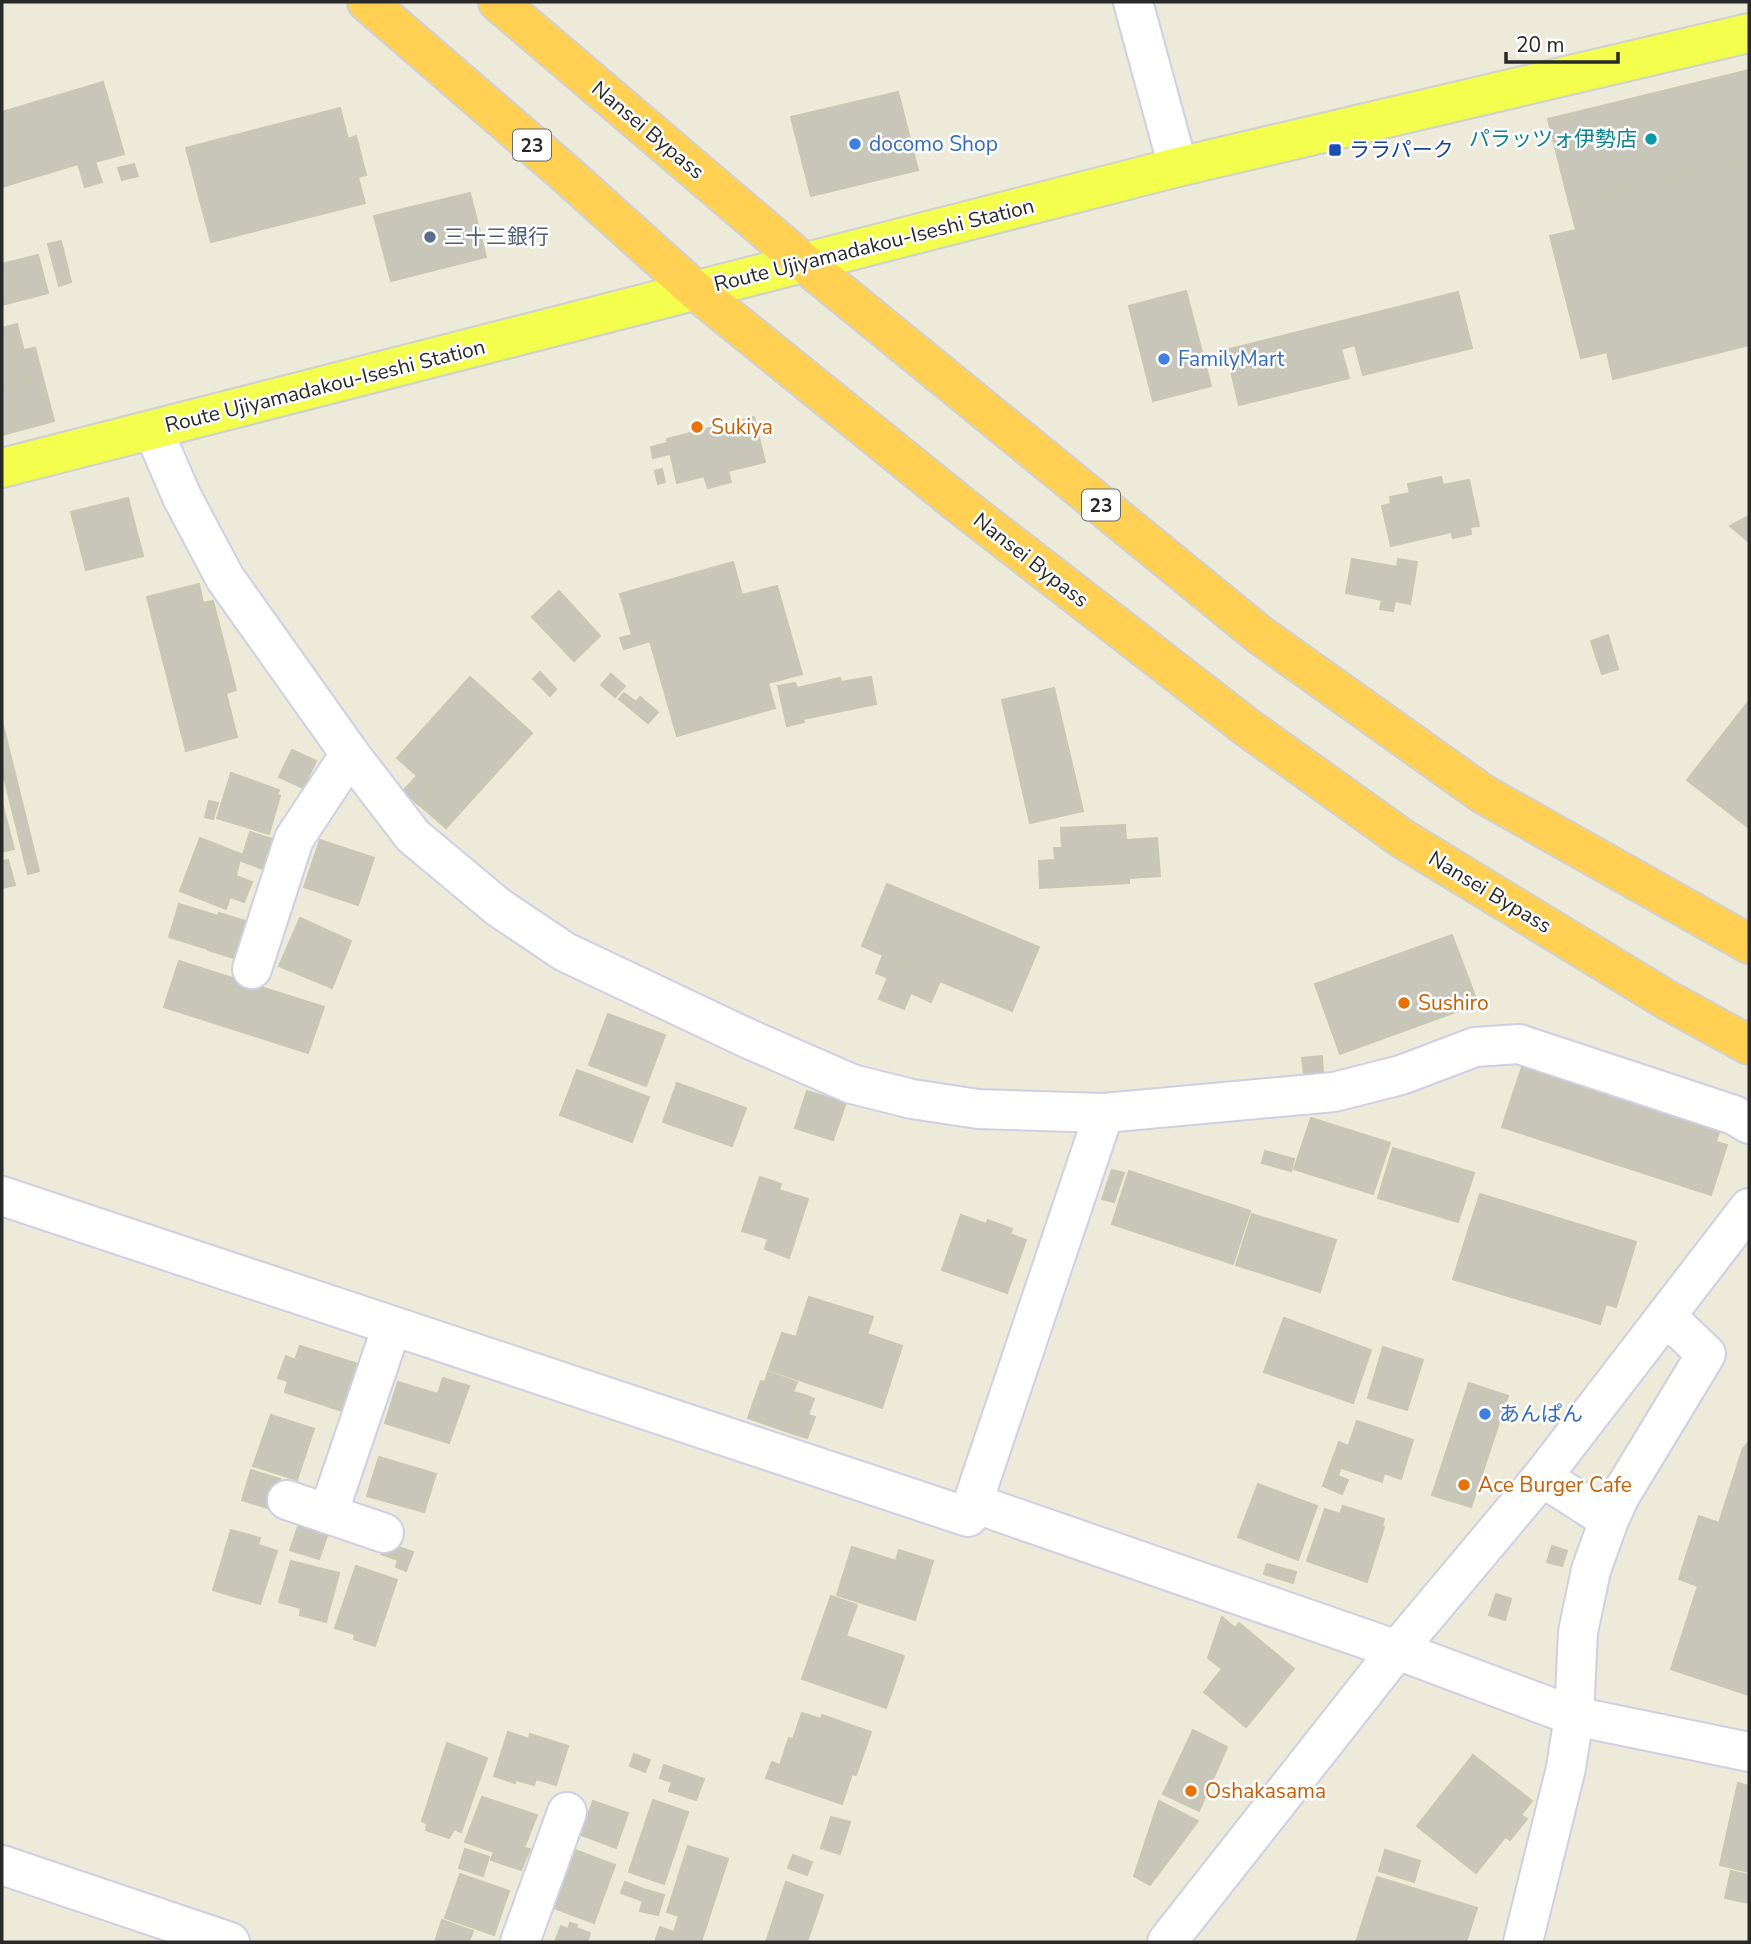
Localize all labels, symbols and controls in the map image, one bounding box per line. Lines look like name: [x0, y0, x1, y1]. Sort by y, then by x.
scale bar: [1506, 21, 1618, 65]
text: 20 m: [1516, 31, 1565, 59]
street label: Nansei Bypass: [586, 75, 710, 185]
place label: パラッツォ伊勢店: [1469, 125, 1637, 153]
road number: 23: [513, 130, 551, 160]
place label: docomo Shop: [869, 130, 998, 158]
marker: パラッツォ伊勢店: [1643, 131, 1659, 147]
marker: docomo Shop: [847, 136, 863, 152]
place label: ララパーク: [1349, 136, 1454, 164]
marker: ララパーク: [1327, 142, 1343, 158]
street label: Route Ujiyamadakou-Iseshi Station: [711, 192, 1037, 298]
place label: 三十三銀行: [444, 223, 549, 251]
marker: 三十三銀行: [422, 229, 438, 245]
street label: Route Ujiyamadakou-Iseshi Station: [162, 333, 488, 439]
place label: FamilyMart: [1178, 345, 1285, 373]
marker: FamilyMart: [1156, 351, 1172, 367]
place label: Sukiya: [711, 413, 773, 441]
marker: Sukiya: [689, 419, 705, 435]
road number: 23: [1082, 490, 1120, 520]
street label: Nansei Bypass: [968, 506, 1094, 614]
street label: Nansei Bypass: [1423, 844, 1557, 940]
place label: Sushiro: [1418, 989, 1489, 1017]
marker: Sushiro: [1396, 995, 1412, 1011]
place label: あんぱん: [1499, 1400, 1583, 1428]
marker: あんぱん: [1477, 1406, 1493, 1422]
place label: Ace Burger Cafe: [1478, 1471, 1632, 1499]
marker: Ace Burger Cafe: [1456, 1477, 1472, 1493]
place label: Oshakasama: [1205, 1777, 1326, 1805]
marker: Oshakasama: [1183, 1783, 1199, 1799]

